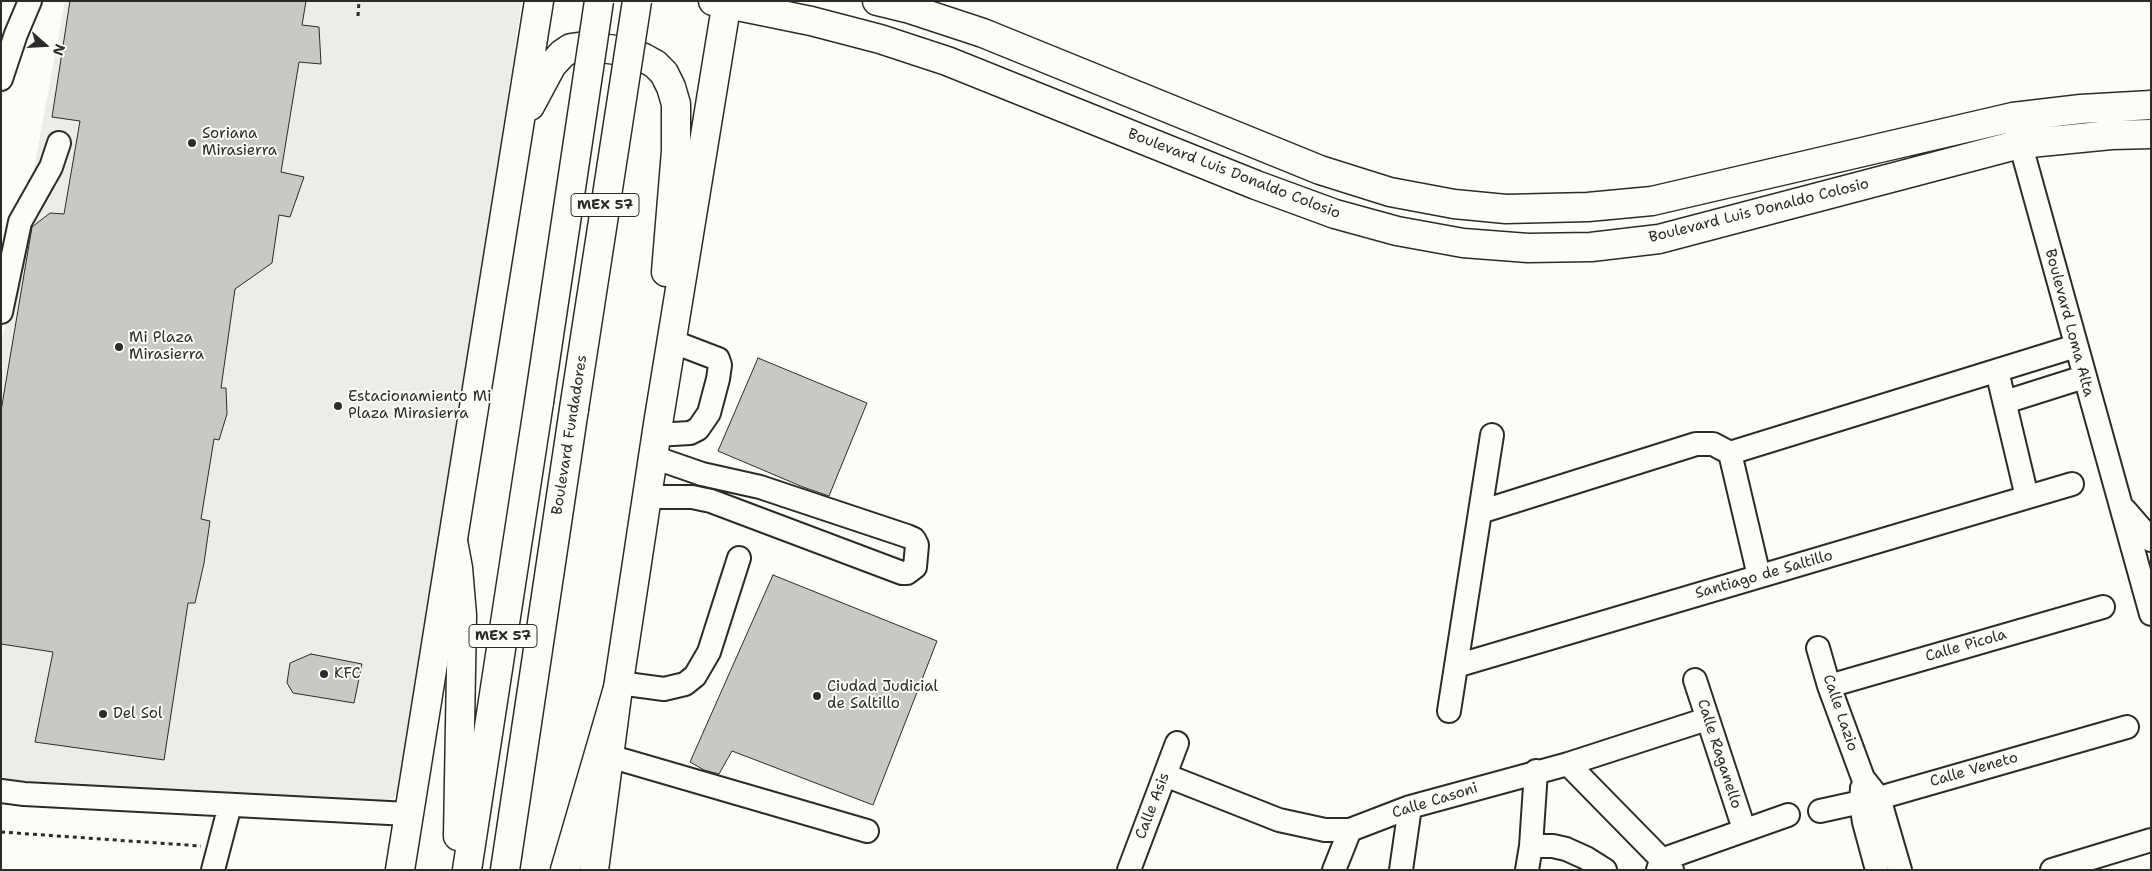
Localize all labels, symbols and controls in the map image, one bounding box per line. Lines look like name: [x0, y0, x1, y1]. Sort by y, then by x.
north arrow: [20, 20, 70, 70]
text: N: [49, 42, 69, 58]
place label: Soriana Mirasierra: [202, 125, 277, 160]
street label: Boulevard Luis Donaldo Colosio: [1125, 125, 1343, 223]
marker: Soriana Mirasierra: [186, 137, 198, 149]
street label: Boulevard Luis Donaldo Colosio: [1647, 175, 1871, 247]
road number: MEX 57: [571, 194, 639, 216]
street label: Boulevard Loma Alta: [2041, 247, 2097, 399]
place label: Mi Plaza Mirasierra: [129, 329, 204, 364]
marker: Mi Plaza Mirasierra: [113, 341, 125, 353]
street label: Boulevard Fundadores: [548, 354, 592, 516]
place label: Estacionamiento Mi Plaza Mirasierra: [348, 388, 491, 423]
marker: Estacionamiento Mi Plaza Mirasierra: [332, 400, 344, 412]
street label: Santiago de Saltillo: [1693, 547, 1835, 603]
road number: MEX 57: [469, 624, 537, 648]
street label: Calle Picola: [1923, 626, 2009, 666]
place label: KFC: [334, 665, 361, 683]
marker: KFC: [318, 668, 330, 680]
street label: Calle Lazio: [1819, 672, 1861, 754]
place label: Ciudad Judicial de Saltillo: [827, 678, 938, 713]
marker: Ciudad Judicial de Saltillo: [811, 690, 823, 702]
street label: Calle Raganello: [1693, 697, 1745, 811]
place label: Del Sol: [113, 705, 162, 723]
marker: Del Sol: [97, 708, 109, 720]
street label: Calle Veneto: [1928, 749, 2020, 791]
street label: Calle Asis: [1132, 770, 1174, 842]
street label: Calle Casoni: [1390, 779, 1480, 823]

